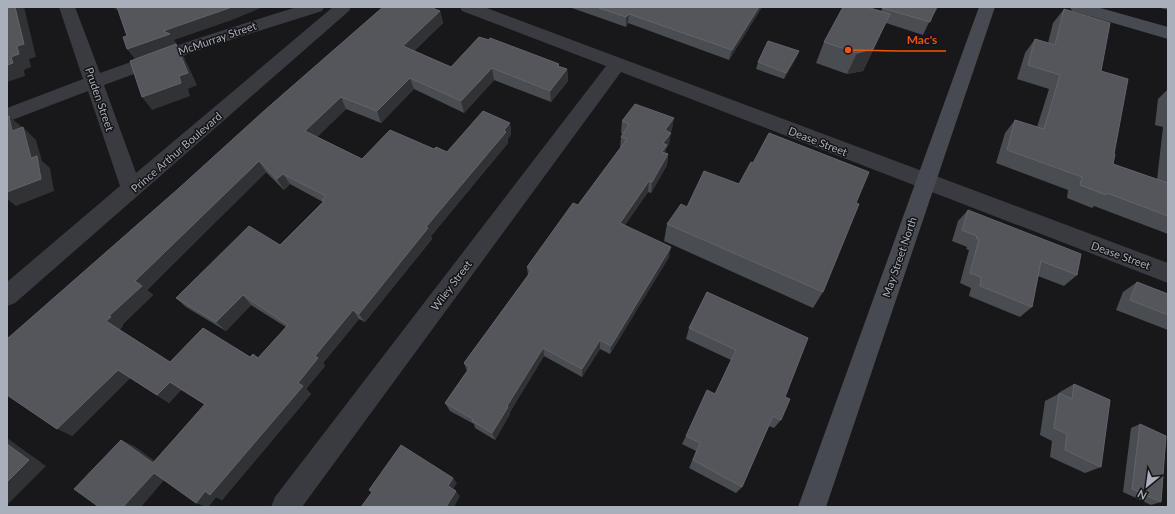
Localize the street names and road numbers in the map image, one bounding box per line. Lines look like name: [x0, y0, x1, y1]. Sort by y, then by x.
street label: McMurray Street: [176, 19, 258, 57]
street label: Pruden Street: [83, 65, 117, 133]
street label: Prince Arthur Boulevard: [128, 109, 224, 195]
street label: Dease Street: [787, 124, 849, 158]
street label: May Street North: [879, 215, 919, 299]
street label: Dease Street: [1090, 238, 1152, 272]
street label: Wiley Street: [428, 257, 474, 313]

